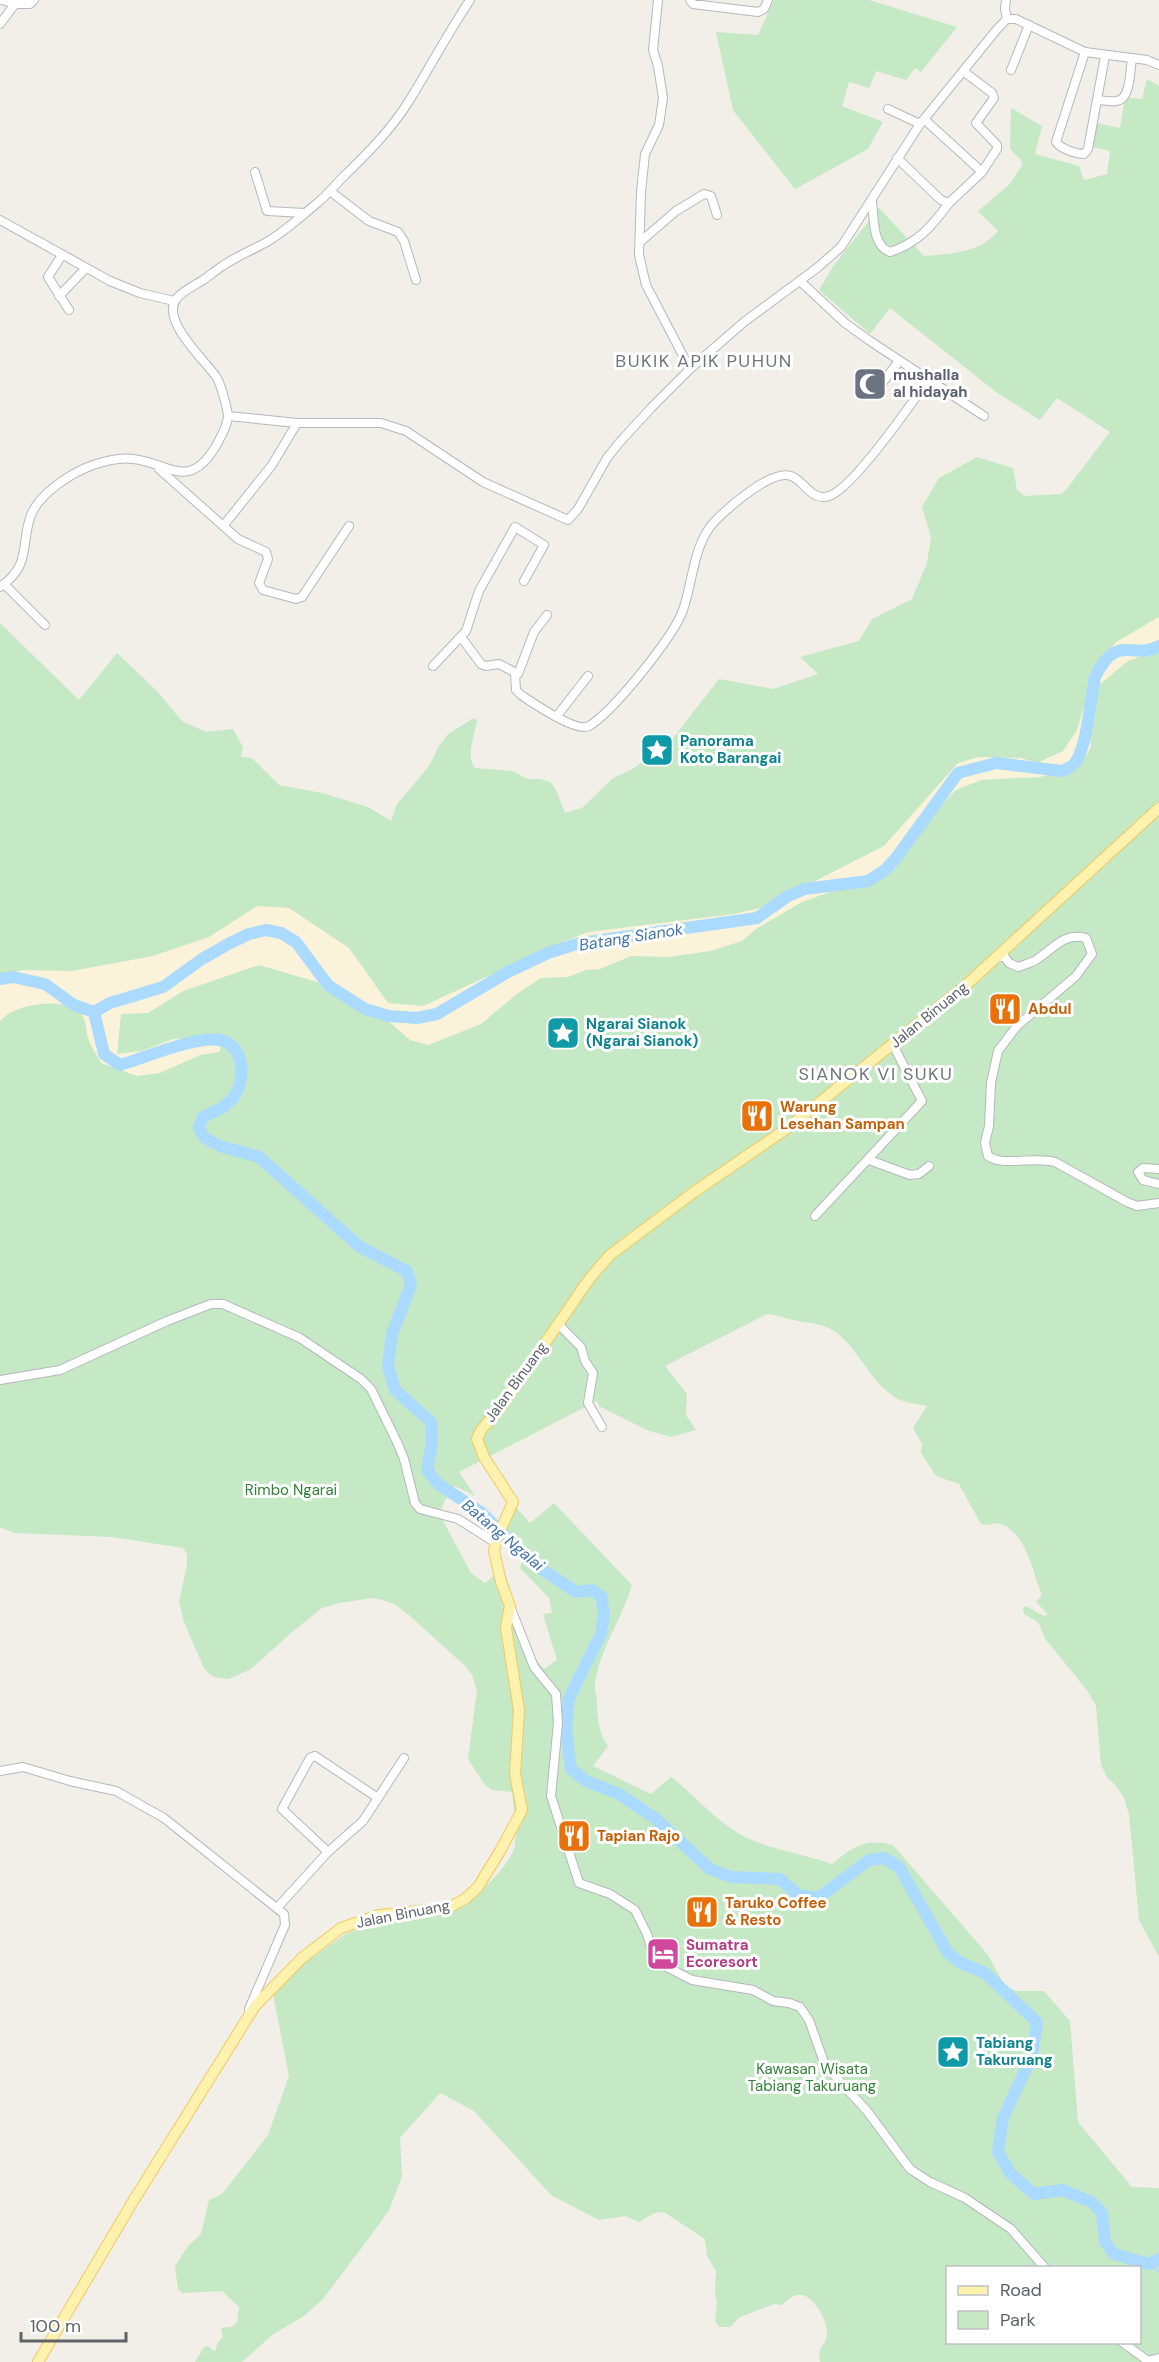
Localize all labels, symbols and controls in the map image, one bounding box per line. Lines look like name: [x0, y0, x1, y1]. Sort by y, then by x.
district label: BUKIK APIK PUHUN: [615, 349, 793, 373]
place label: mushalla al hidayah: [893, 365, 968, 402]
mosque icon: mushalla al hidayah: [852, 366, 888, 402]
place label: Panorama Koto Barangai: [680, 731, 781, 768]
place icon: Panorama Koto Barangai: [639, 732, 675, 768]
water label: Batang Sianok: [578, 918, 685, 956]
street label: Jalan Binuang: [886, 977, 972, 1053]
restaurant icon: Abdul: [987, 991, 1023, 1027]
place label: Abdul: [1028, 999, 1072, 1019]
place label: Ngarai Sianok (Ngarai Sianok): [586, 1014, 698, 1051]
place icon: Ngarai Sianok (Ngarai Sianok): [545, 1015, 581, 1051]
district label: SIANOK VI SUKU: [799, 1062, 953, 1086]
place label: Warung Lesehan Sampan: [780, 1097, 905, 1134]
restaurant icon: Warung Lesehan Sampan: [739, 1098, 775, 1134]
street label: Jalan Binuang: [480, 1338, 552, 1426]
park label: Rimbo Ngarai: [245, 1480, 337, 1500]
water label: Batang Ngalai: [458, 1494, 549, 1576]
restaurant icon: Tapian Rajo: [556, 1818, 592, 1854]
place label: Tapian Rajo: [597, 1826, 680, 1846]
place label: Taruko Coffee & Resto: [725, 1893, 827, 1930]
restaurant icon: Taruko Coffee & Resto: [684, 1894, 720, 1930]
street label: Jalan Binuang: [355, 1895, 451, 1933]
place label: Sumatra Ecoresort: [686, 1935, 758, 1972]
hotel icon: Sumatra Ecoresort: [645, 1936, 681, 1972]
place label: Tabiang Takuruang: [976, 2033, 1053, 2070]
place icon: Tabiang Takuruang: [935, 2034, 971, 2070]
park label: Kawasan Wisata Tabiang Takuruang: [748, 2059, 876, 2096]
legend: [946, 2266, 1141, 2344]
text: Road: [1000, 2278, 1042, 2302]
scale bar: [21, 2305, 126, 2343]
text: Park: [1000, 2308, 1036, 2332]
text: 100 m: [30, 2314, 81, 2338]

